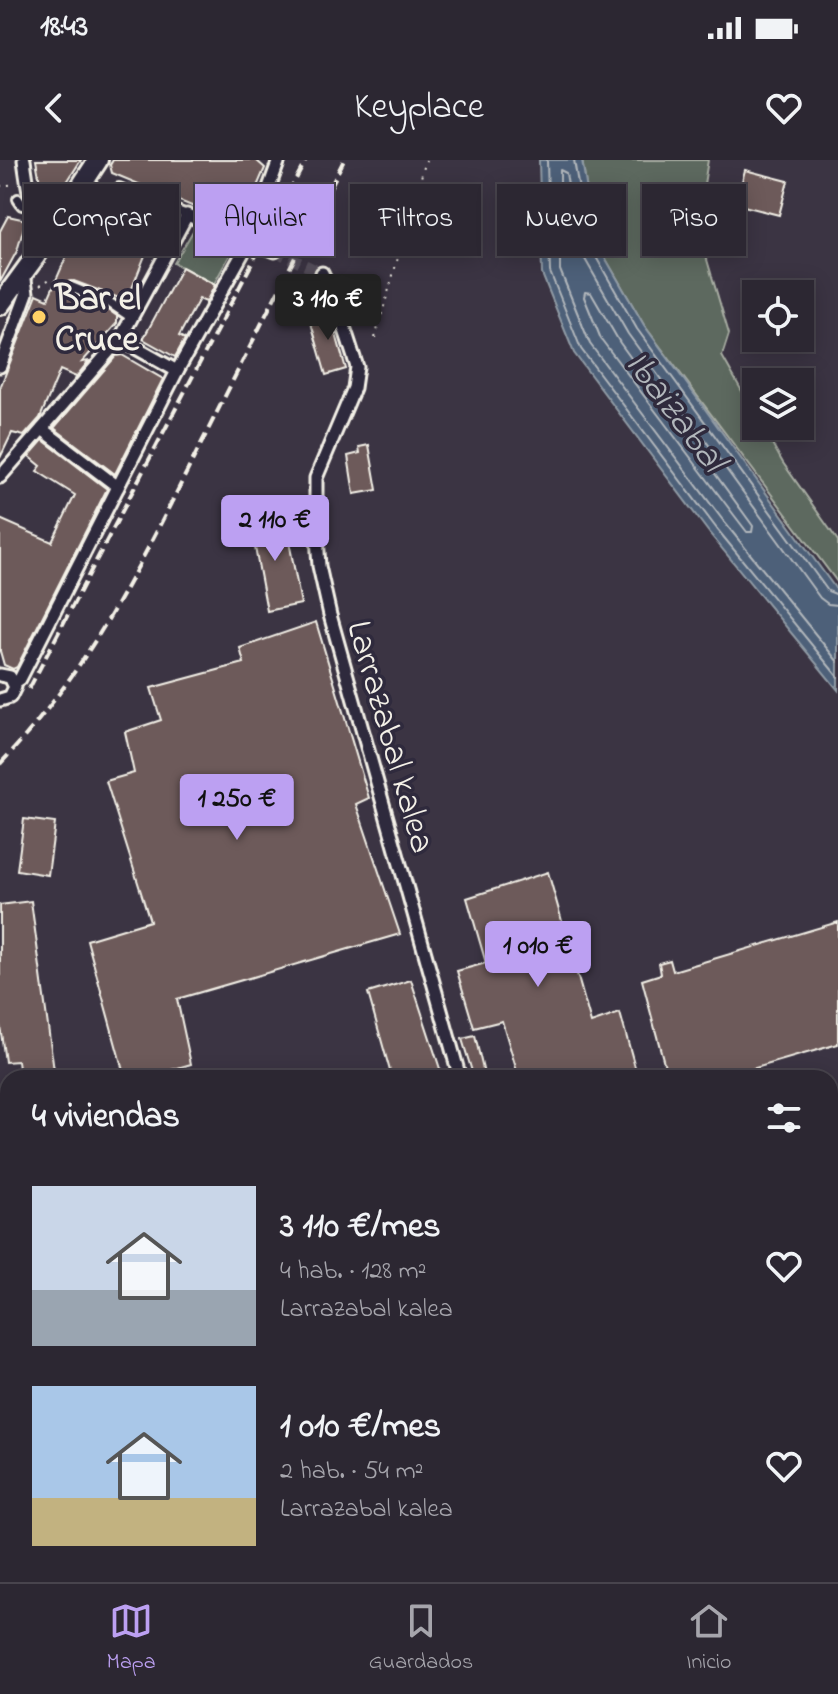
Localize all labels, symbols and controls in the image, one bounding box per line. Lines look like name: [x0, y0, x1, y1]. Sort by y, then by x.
text: 18:43: [40, 6, 88, 50]
text: Keyplace: [354, 82, 484, 135]
icon: back: [32, 86, 76, 130]
icon: heart: [762, 86, 806, 130]
chip: Comprar: [24, 184, 179, 256]
chip: Alquilar: [195, 184, 334, 256]
chip: Filtros: [350, 184, 481, 256]
chip: Nuevo: [497, 184, 626, 256]
chip: Piso: [642, 184, 746, 256]
place label: Bar el Cruce: [53, 274, 141, 368]
pin: 3 110 €: [254, 274, 402, 342]
map controls: [742, 280, 814, 440]
button: locate: [742, 280, 814, 352]
text: 3 110 €: [293, 281, 363, 319]
marker: Bar el Cruce: [30, 308, 48, 326]
water label: Ibaizabal: [609, 340, 741, 489]
button: layers: [742, 368, 814, 440]
pin: 2 110 €: [201, 495, 349, 563]
text: 2 110 €: [239, 502, 311, 540]
street label: Larrazabal kalea: [330, 615, 447, 860]
pin: 1 250 €: [163, 774, 311, 842]
text: 1 250 €: [198, 781, 276, 819]
pin: 1 010 €: [464, 921, 612, 989]
text: 1 010 €: [503, 928, 573, 966]
text: 4 viviendas: [32, 1093, 180, 1143]
icon: filters: [762, 1096, 806, 1140]
text: 3 110 €/mes: [280, 1203, 441, 1253]
icon: home: [96, 1218, 192, 1314]
icon: heart: [762, 1244, 806, 1288]
text: 4 hab. · 128 m²: [280, 1253, 427, 1291]
text: Larrazabal kalea: [280, 1291, 453, 1329]
text: 1 010 €/mes: [280, 1403, 441, 1453]
icon: home: [96, 1418, 192, 1514]
icon: heart: [762, 1444, 806, 1488]
text: 2 hab. · 54 m²: [280, 1453, 423, 1491]
text: Larrazabal kalea: [280, 1491, 453, 1529]
tab: Mapa: [107, 1599, 156, 1679]
tab: Guardados: [369, 1599, 473, 1679]
tab: Inicio: [686, 1599, 731, 1679]

